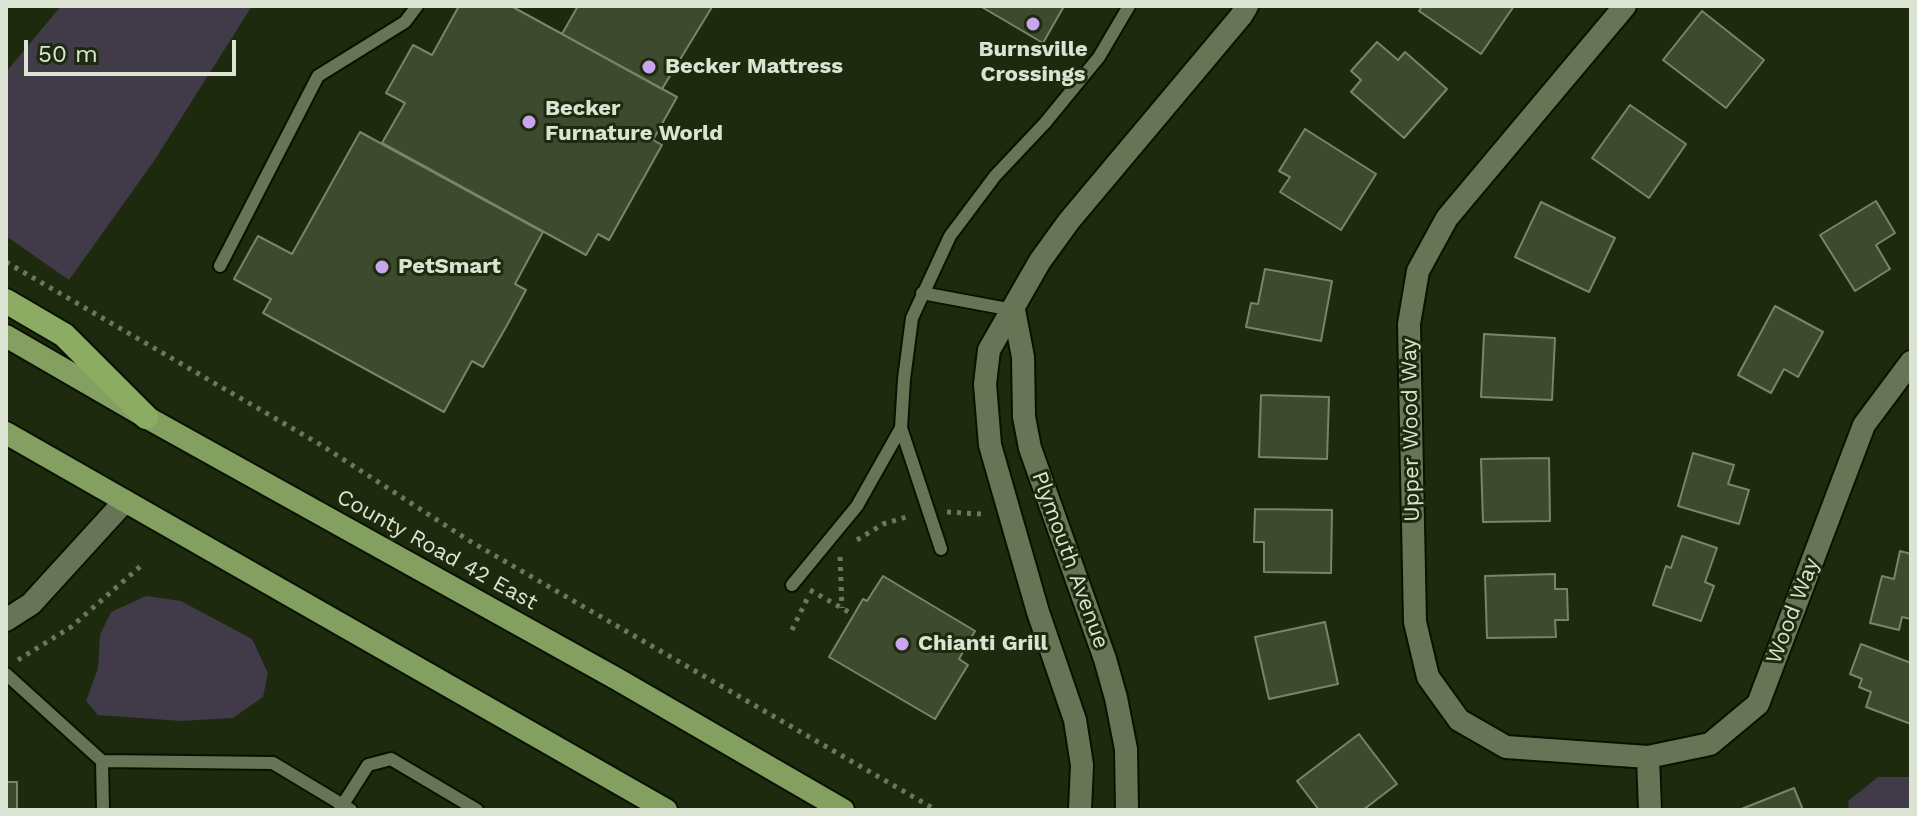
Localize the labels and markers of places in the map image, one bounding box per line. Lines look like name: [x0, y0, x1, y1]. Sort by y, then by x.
marker: Burnsville Crossings: [1024, 15, 1042, 33]
place label: Burnsville Crossings: [978, 37, 1088, 88]
place label: Becker Mattress: [665, 54, 843, 80]
marker: Becker Mattress: [640, 58, 658, 76]
place label: Becker Furnature World: [545, 96, 723, 148]
marker: Becker Furnature World: [520, 113, 538, 131]
place label: PetSmart: [398, 254, 501, 280]
marker: PetSmart: [373, 258, 391, 276]
place label: Chianti Grill: [918, 631, 1048, 657]
marker: Chianti Grill: [893, 635, 911, 653]

